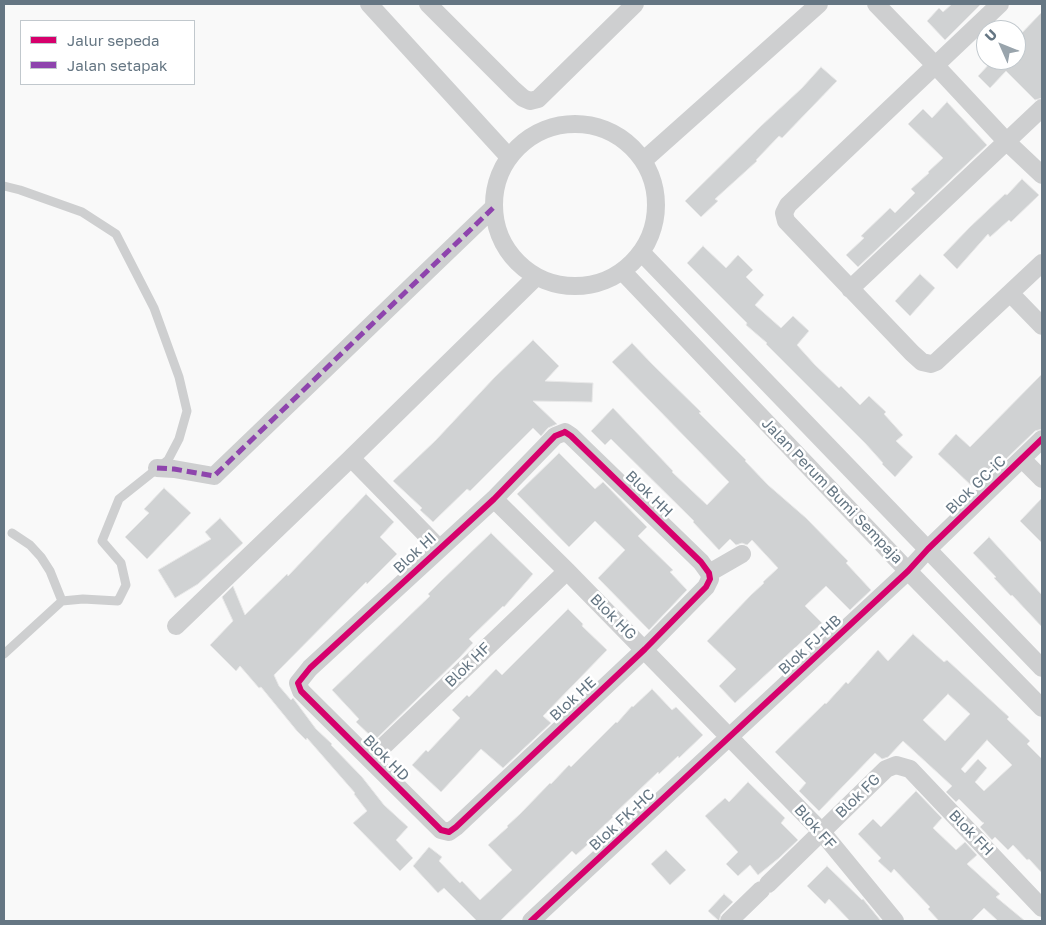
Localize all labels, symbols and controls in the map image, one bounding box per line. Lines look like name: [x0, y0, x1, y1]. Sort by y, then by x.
legend: [20, 20, 195, 85]
north arrow: [976, 20, 1026, 70]
text: U: [981, 25, 1000, 45]
text: Jalur sepeda: [67, 31, 160, 49]
text: Jalan setapak: [67, 56, 167, 74]
street label: Jalan Perum Bumi Sempaja: [758, 414, 906, 568]
street label: Blok GC-iC: [942, 452, 1010, 518]
street label: Blok HH: [622, 467, 676, 521]
street label: Blok HI: [390, 529, 440, 577]
street label: Blok HG: [586, 590, 640, 644]
street label: Blok FJ-HB: [775, 611, 845, 679]
street label: Blok HF: [442, 639, 494, 691]
street label: Blok HE: [546, 673, 600, 725]
street label: Blok HD: [359, 731, 413, 785]
street label: Blok FG: [832, 770, 884, 822]
street label: Blok FK-HC: [586, 785, 658, 855]
street label: Blok FF: [790, 801, 840, 853]
street label: Blok FH: [945, 807, 997, 859]

